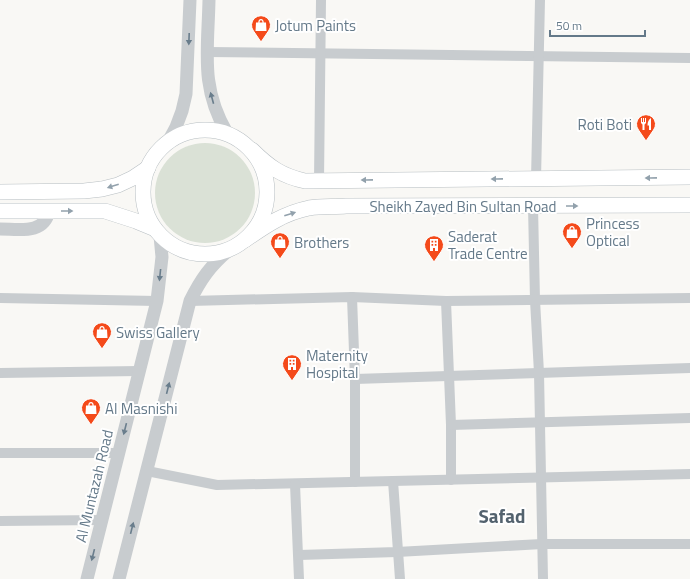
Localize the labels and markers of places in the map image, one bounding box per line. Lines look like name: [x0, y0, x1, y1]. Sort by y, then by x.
shop icon: Jotum Paints: [250, 14, 272, 42]
place label: Jotum Paints: [275, 14, 356, 37]
place label: Roti Boti: [578, 113, 632, 136]
restaurant icon: Roti Boti: [635, 113, 657, 141]
place label: Princess Optical: [586, 212, 639, 252]
shop icon: Princess Optical: [561, 221, 583, 249]
place label: Saderat Trade Centre: [448, 225, 528, 265]
shop icon: Brothers: [269, 231, 291, 259]
place label: Brothers: [294, 231, 349, 254]
building icon: Saderat Trade Centre: [423, 234, 445, 262]
shop icon: Swiss Gallery: [91, 321, 113, 349]
place label: Swiss Gallery: [116, 321, 200, 344]
place label: Maternity Hospital: [306, 344, 368, 384]
building icon: Maternity Hospital: [281, 353, 303, 381]
shop icon: Al Masnishi: [80, 397, 102, 425]
place label: Al Masnishi: [105, 397, 177, 420]

